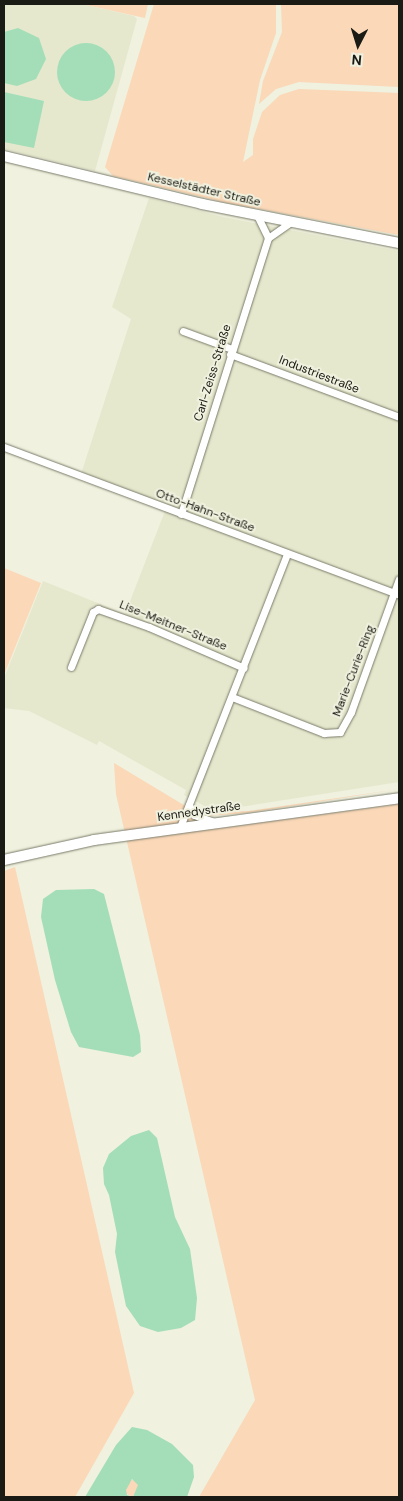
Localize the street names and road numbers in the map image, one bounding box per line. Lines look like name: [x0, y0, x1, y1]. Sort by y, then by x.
street label: Kesselstädter Straße: [146, 170, 262, 210]
street label: Carl-Zeiss-Straße: [191, 323, 235, 423]
street label: Industriestraße: [277, 353, 361, 397]
street label: Otto-Hahn-Straße: [154, 486, 256, 536]
street label: Lise-Meitner-Straße: [117, 598, 229, 654]
street label: Marie-Curie-Ring: [330, 623, 378, 719]
street label: Kennedystraße: [156, 799, 242, 825]

